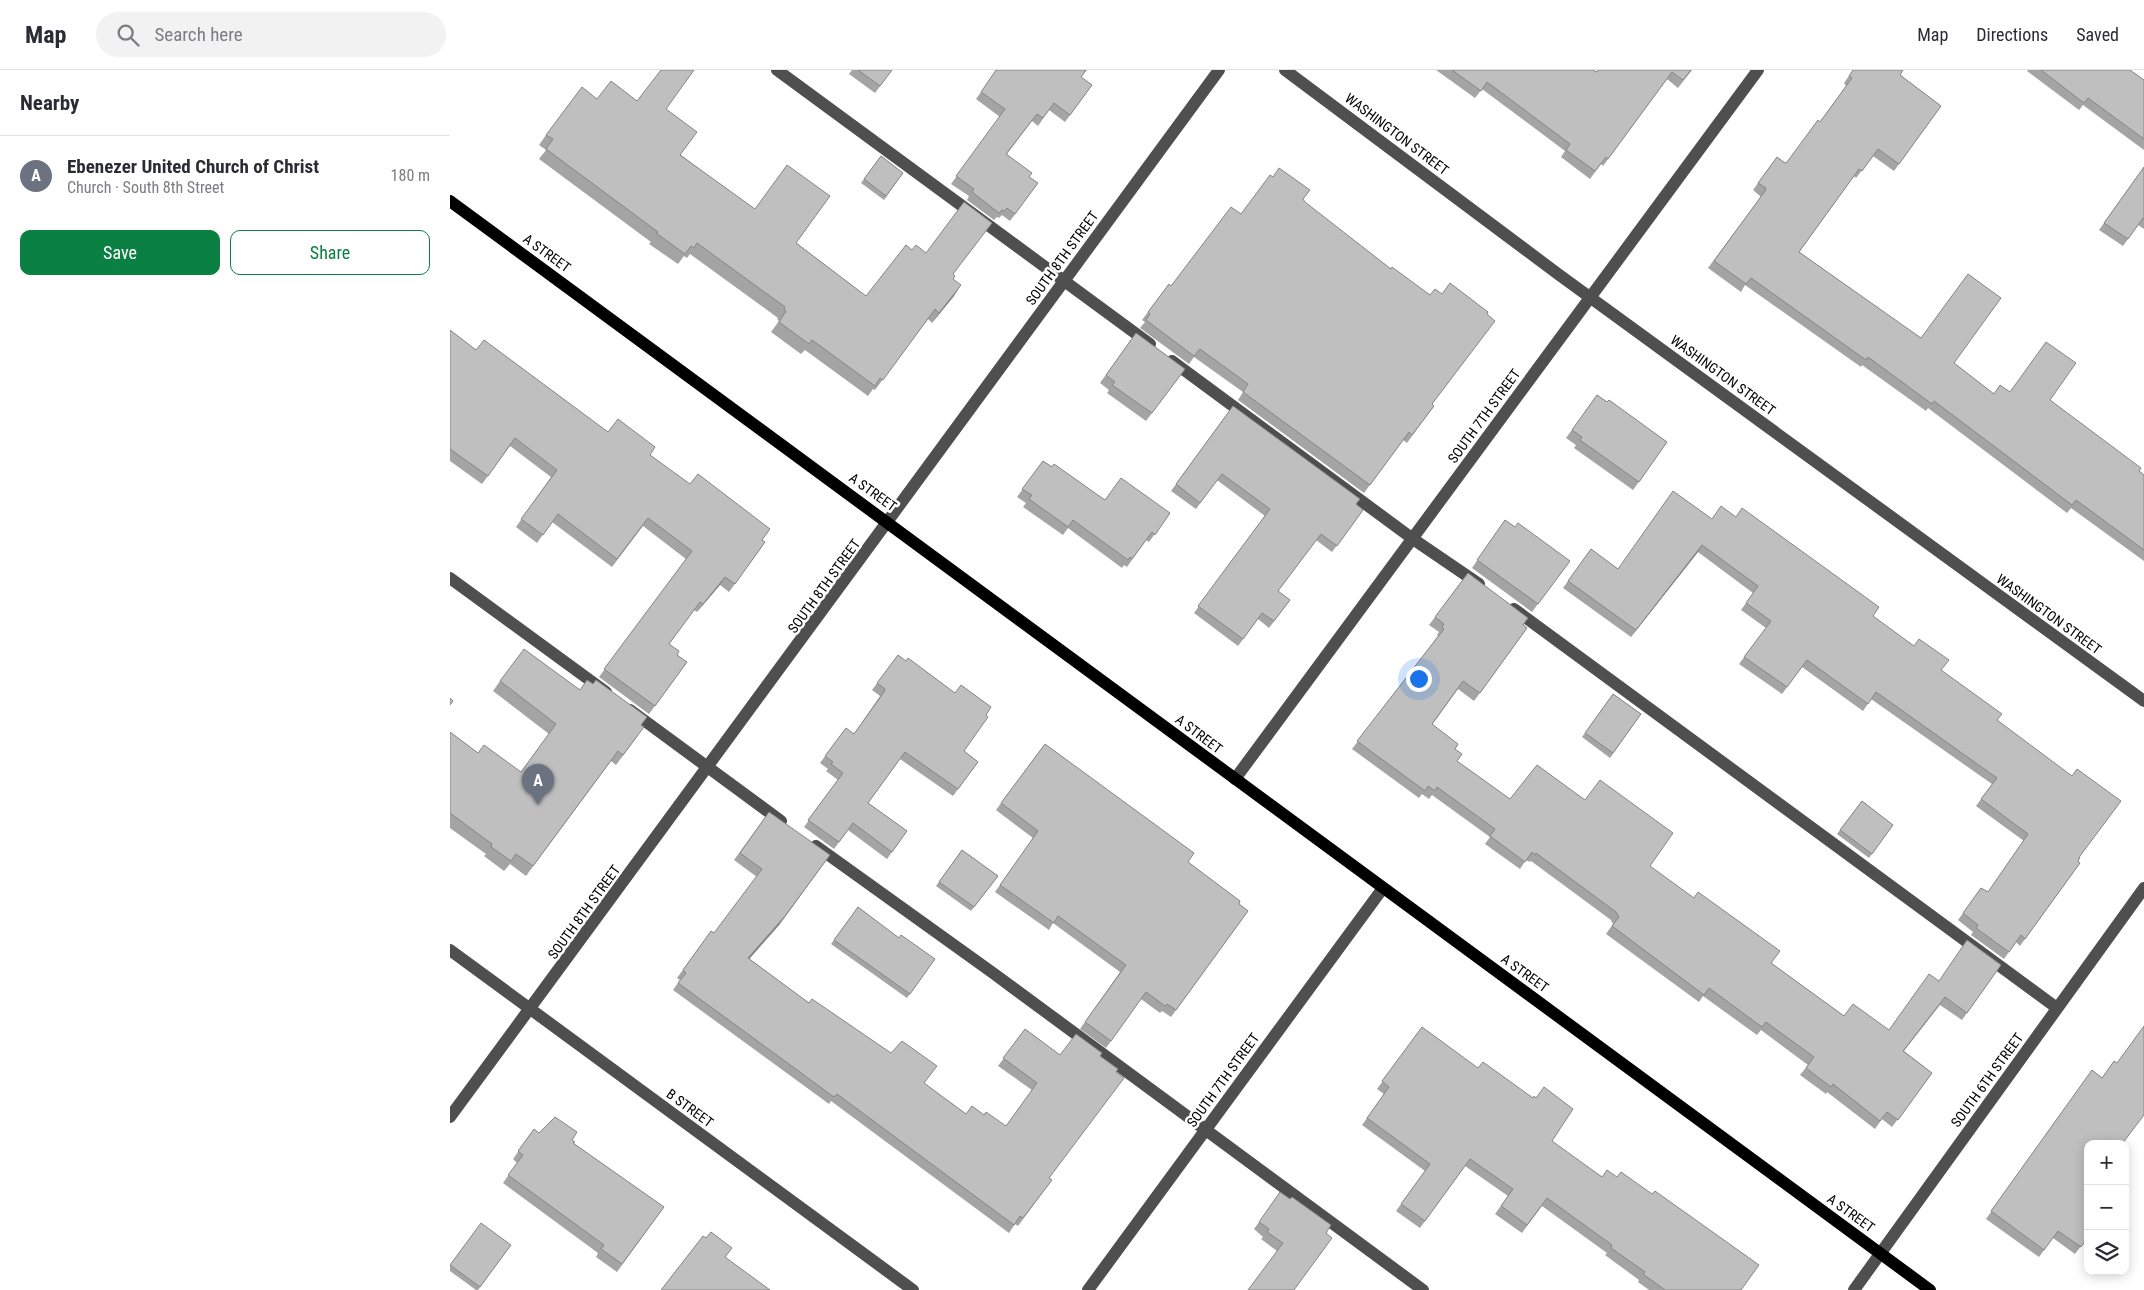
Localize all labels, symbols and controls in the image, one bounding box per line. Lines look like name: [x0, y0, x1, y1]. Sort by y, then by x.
search box: [96, 12, 446, 57]
text: Map: [25, 21, 66, 49]
icon: search: [114, 21, 142, 49]
text: Search here: [154, 23, 243, 46]
text: Map: [1917, 24, 1948, 45]
text: Directions: [1976, 24, 2048, 45]
text: Saved: [2076, 24, 2119, 45]
street label: WASHINGTON STREET: [1342, 90, 1452, 178]
text: Nearby: [20, 91, 79, 115]
text: Ebenezer United Church of Christ: [67, 155, 319, 178]
text: A: [31, 166, 41, 185]
text: 180 m: [391, 166, 430, 185]
text: Church · South 8th Street: [67, 178, 224, 197]
street label: SOUTH 8TH STREET: [1023, 208, 1101, 308]
button: Save: [20, 230, 220, 275]
button: Share: [230, 230, 430, 275]
street label: A STREET: [520, 230, 574, 276]
street label: WASHINGTON STREET: [1668, 332, 1778, 418]
street label: SOUTH 7TH STREET: [1445, 366, 1523, 466]
street label: A STREET: [846, 469, 900, 515]
street label: SOUTH 8TH STREET: [785, 536, 863, 636]
street label: WASHINGTON STREET: [1994, 571, 2104, 657]
your location: [1406, 666, 1432, 692]
street label: A STREET: [1172, 711, 1226, 757]
pin: A: [522, 764, 554, 805]
street label: SOUTH 8TH STREET: [545, 862, 623, 962]
street label: A STREET: [1498, 950, 1552, 996]
street label: SOUTH 7TH STREET: [1184, 1030, 1262, 1130]
street label: SOUTH 6TH STREET: [1948, 1030, 2026, 1130]
street label: B STREET: [663, 1086, 717, 1130]
map controls: [2084, 1140, 2129, 1275]
button: +: [2084, 1140, 2129, 1185]
button: −: [2084, 1185, 2129, 1230]
street label: A STREET: [1824, 1190, 1878, 1236]
button: layers: [2084, 1230, 2129, 1275]

